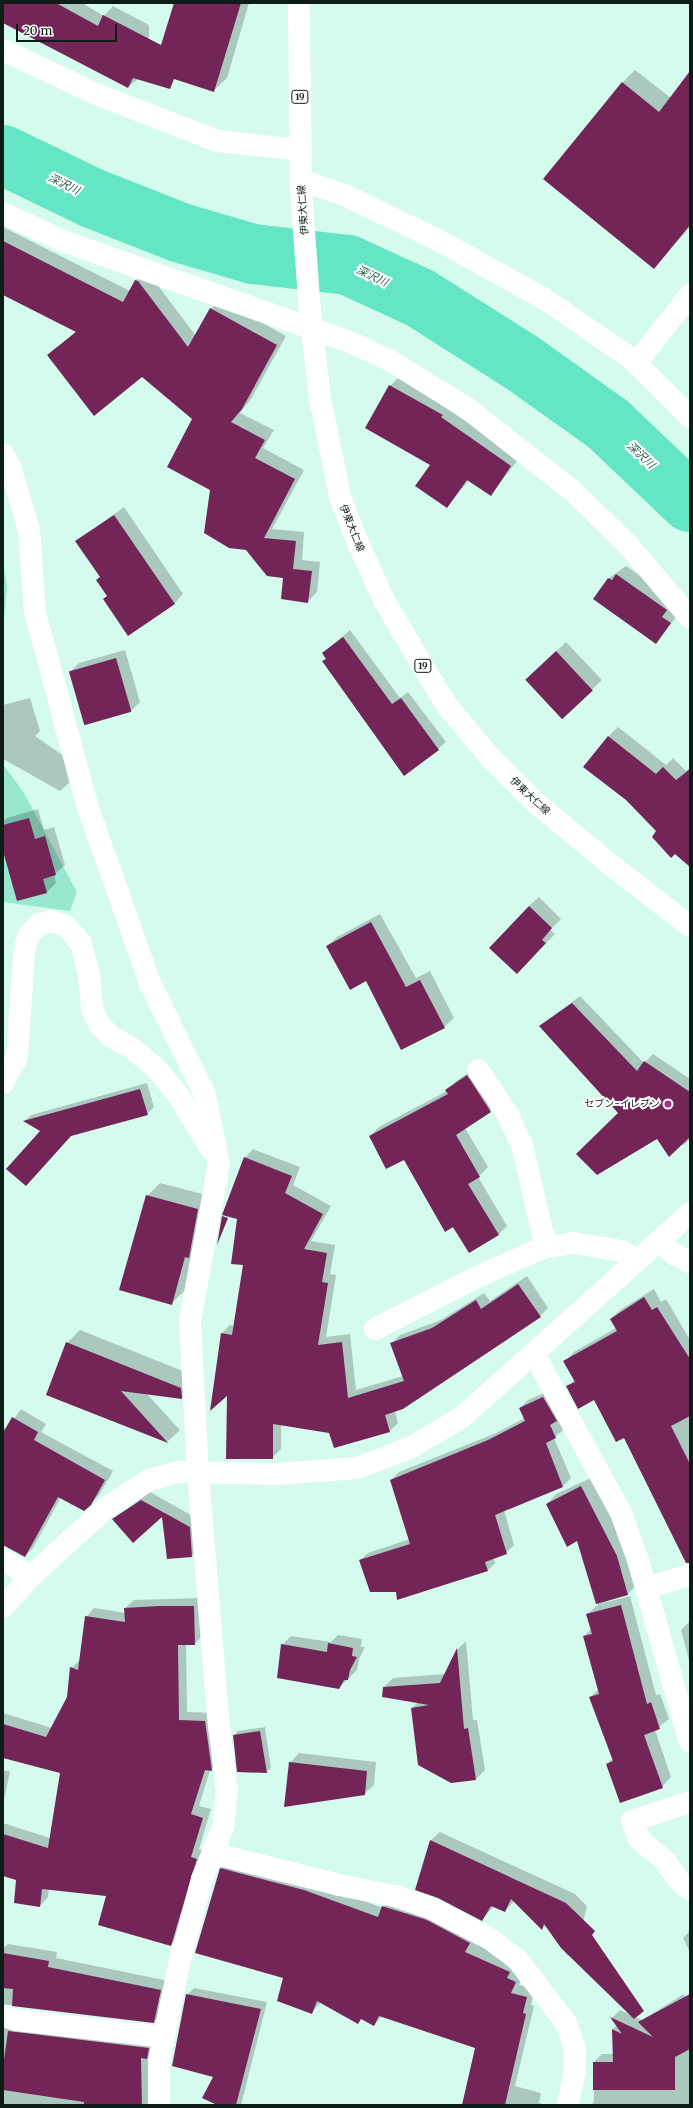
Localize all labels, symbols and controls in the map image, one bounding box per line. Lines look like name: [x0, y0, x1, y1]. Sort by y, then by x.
scale bar: [18, 16, 119, 42]
text: 20 m: [23, 23, 52, 38]
road number: 19: [291, 90, 309, 104]
water label: 深沢川: [46, 171, 82, 197]
street label: 伊東大仁線: [295, 185, 311, 235]
water label: 深沢川: [354, 263, 390, 289]
water label: 深沢川: [624, 439, 658, 471]
street label: 伊東大仁線: [337, 503, 367, 553]
road number: 19: [414, 659, 432, 673]
street label: 伊東大仁線: [508, 775, 552, 817]
place label: セブン-イレブン: [584, 1098, 660, 1110]
marker: セブン-イレブン: [663, 1099, 673, 1109]

